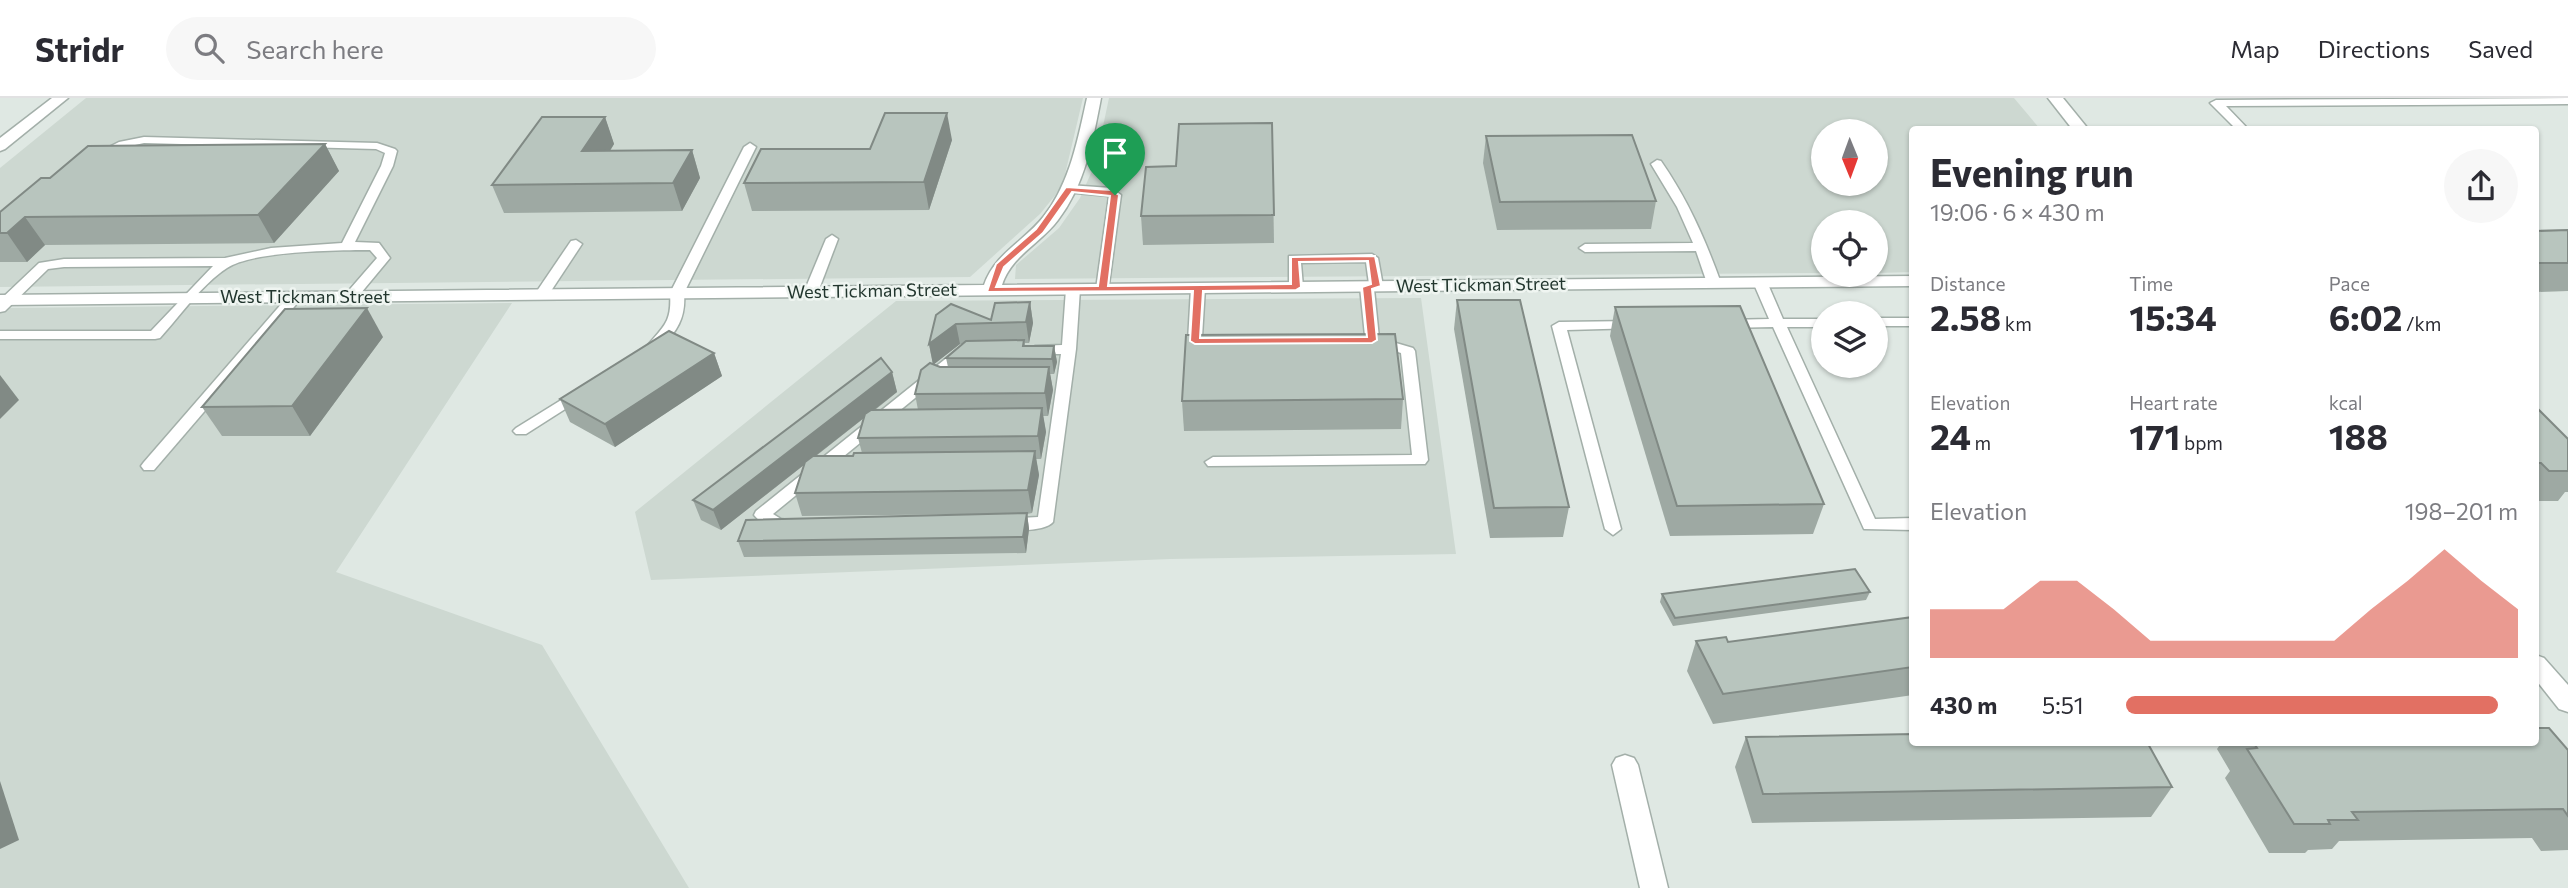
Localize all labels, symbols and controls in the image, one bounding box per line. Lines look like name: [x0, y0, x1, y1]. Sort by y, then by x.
search box: [166, 17, 656, 80]
text: Stridr: [35, 28, 124, 69]
icon: search: [190, 29, 228, 67]
text: Search here: [246, 33, 384, 64]
text: Map: [2230, 34, 2280, 63]
text: Directions: [2318, 34, 2430, 63]
text: Saved: [2468, 34, 2533, 63]
north arrow: [1811, 119, 1888, 196]
map controls: [1811, 119, 1888, 378]
pin: [1085, 123, 1145, 195]
icon: arrive: [1096, 134, 1134, 172]
text: Evening run: [1930, 148, 2134, 195]
button: share: [2444, 149, 2518, 223]
text: 19:06 · 6 × 430 m: [1930, 198, 2105, 226]
button: locate: [1811, 210, 1888, 287]
street label: West Tickman Street: [1396, 272, 1566, 296]
text: Distance: [1930, 272, 2006, 295]
text: Time: [2129, 272, 2173, 295]
text: Pace: [2329, 272, 2370, 295]
street label: West Tickman Street: [787, 278, 957, 302]
street label: West Tickman Street: [220, 285, 390, 307]
text: 2.58: [1930, 295, 2001, 338]
text: 15:34: [2129, 295, 2217, 338]
text: 6:02: [2329, 295, 2402, 338]
button: layers: [1811, 301, 1888, 378]
text: km: [2001, 312, 2032, 335]
text: /km: [2402, 312, 2441, 335]
text: Elevation: [1930, 391, 2010, 414]
text: Heart rate: [2129, 391, 2218, 414]
text: kcal: [2329, 391, 2363, 414]
text: 24: [1930, 414, 1971, 457]
text: 171: [2129, 414, 2180, 457]
text: 188: [2329, 414, 2388, 457]
text: m: [1971, 431, 1991, 454]
text: bpm: [2180, 431, 2223, 454]
text: Elevation: [1930, 497, 2027, 525]
text: 198–201 m: [2405, 497, 2518, 525]
text: 430 m: [1930, 691, 1997, 719]
text: 5:51: [2042, 691, 2084, 719]

